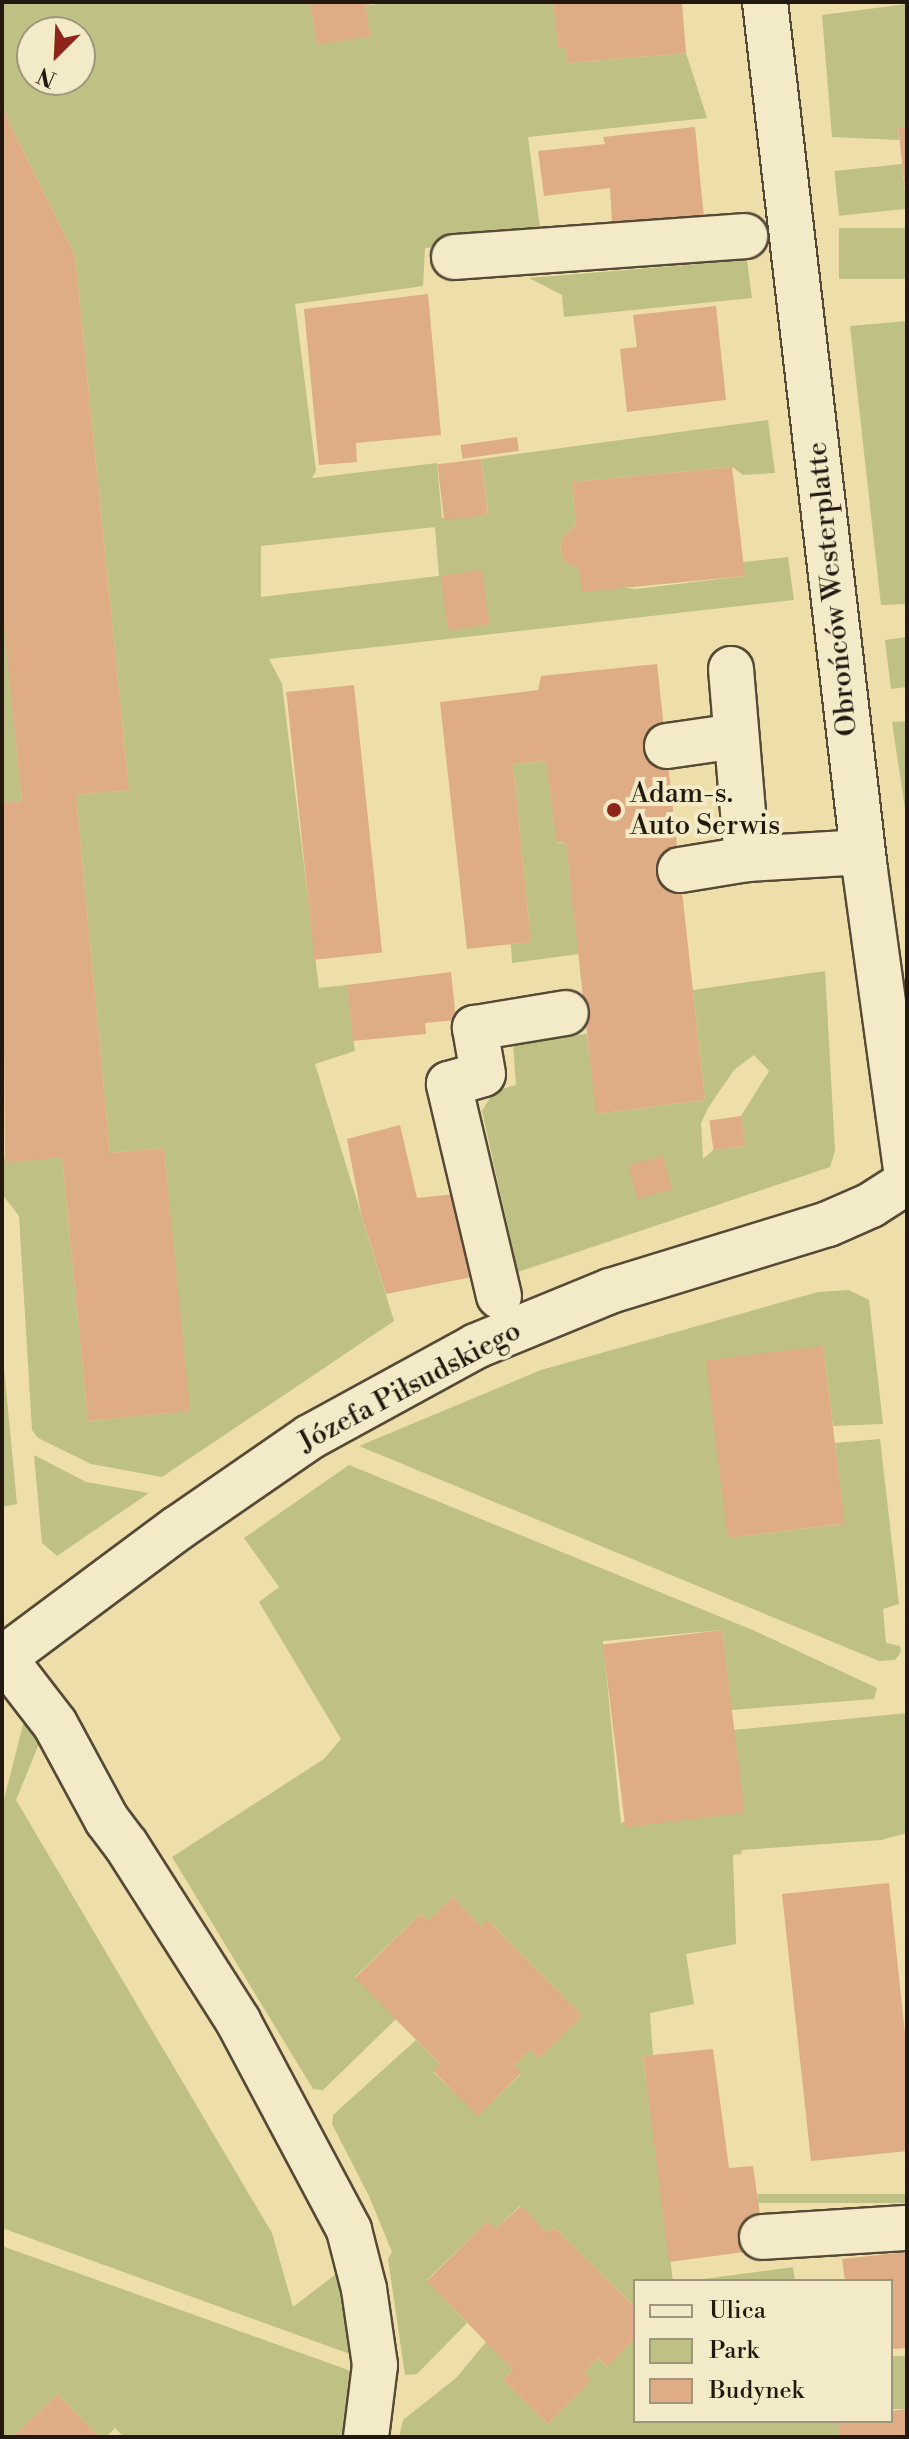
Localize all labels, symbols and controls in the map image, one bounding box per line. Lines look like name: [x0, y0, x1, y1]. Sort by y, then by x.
north arrow: [16, 16, 96, 96]
text: N: [33, 61, 60, 92]
street label: Obrońców Westerplatte: [801, 440, 865, 738]
place label: Adam-s. Auto Serwis: [630, 777, 780, 843]
marker: Adam-s. Auto Serwis: [605, 801, 623, 819]
street label: Józefa Piłsudskiego: [293, 1314, 527, 1460]
legend: [633, 2279, 893, 2423]
text: Ulica: [709, 2296, 766, 2326]
text: Park: [709, 2336, 759, 2366]
text: Budynek: [709, 2376, 804, 2406]

